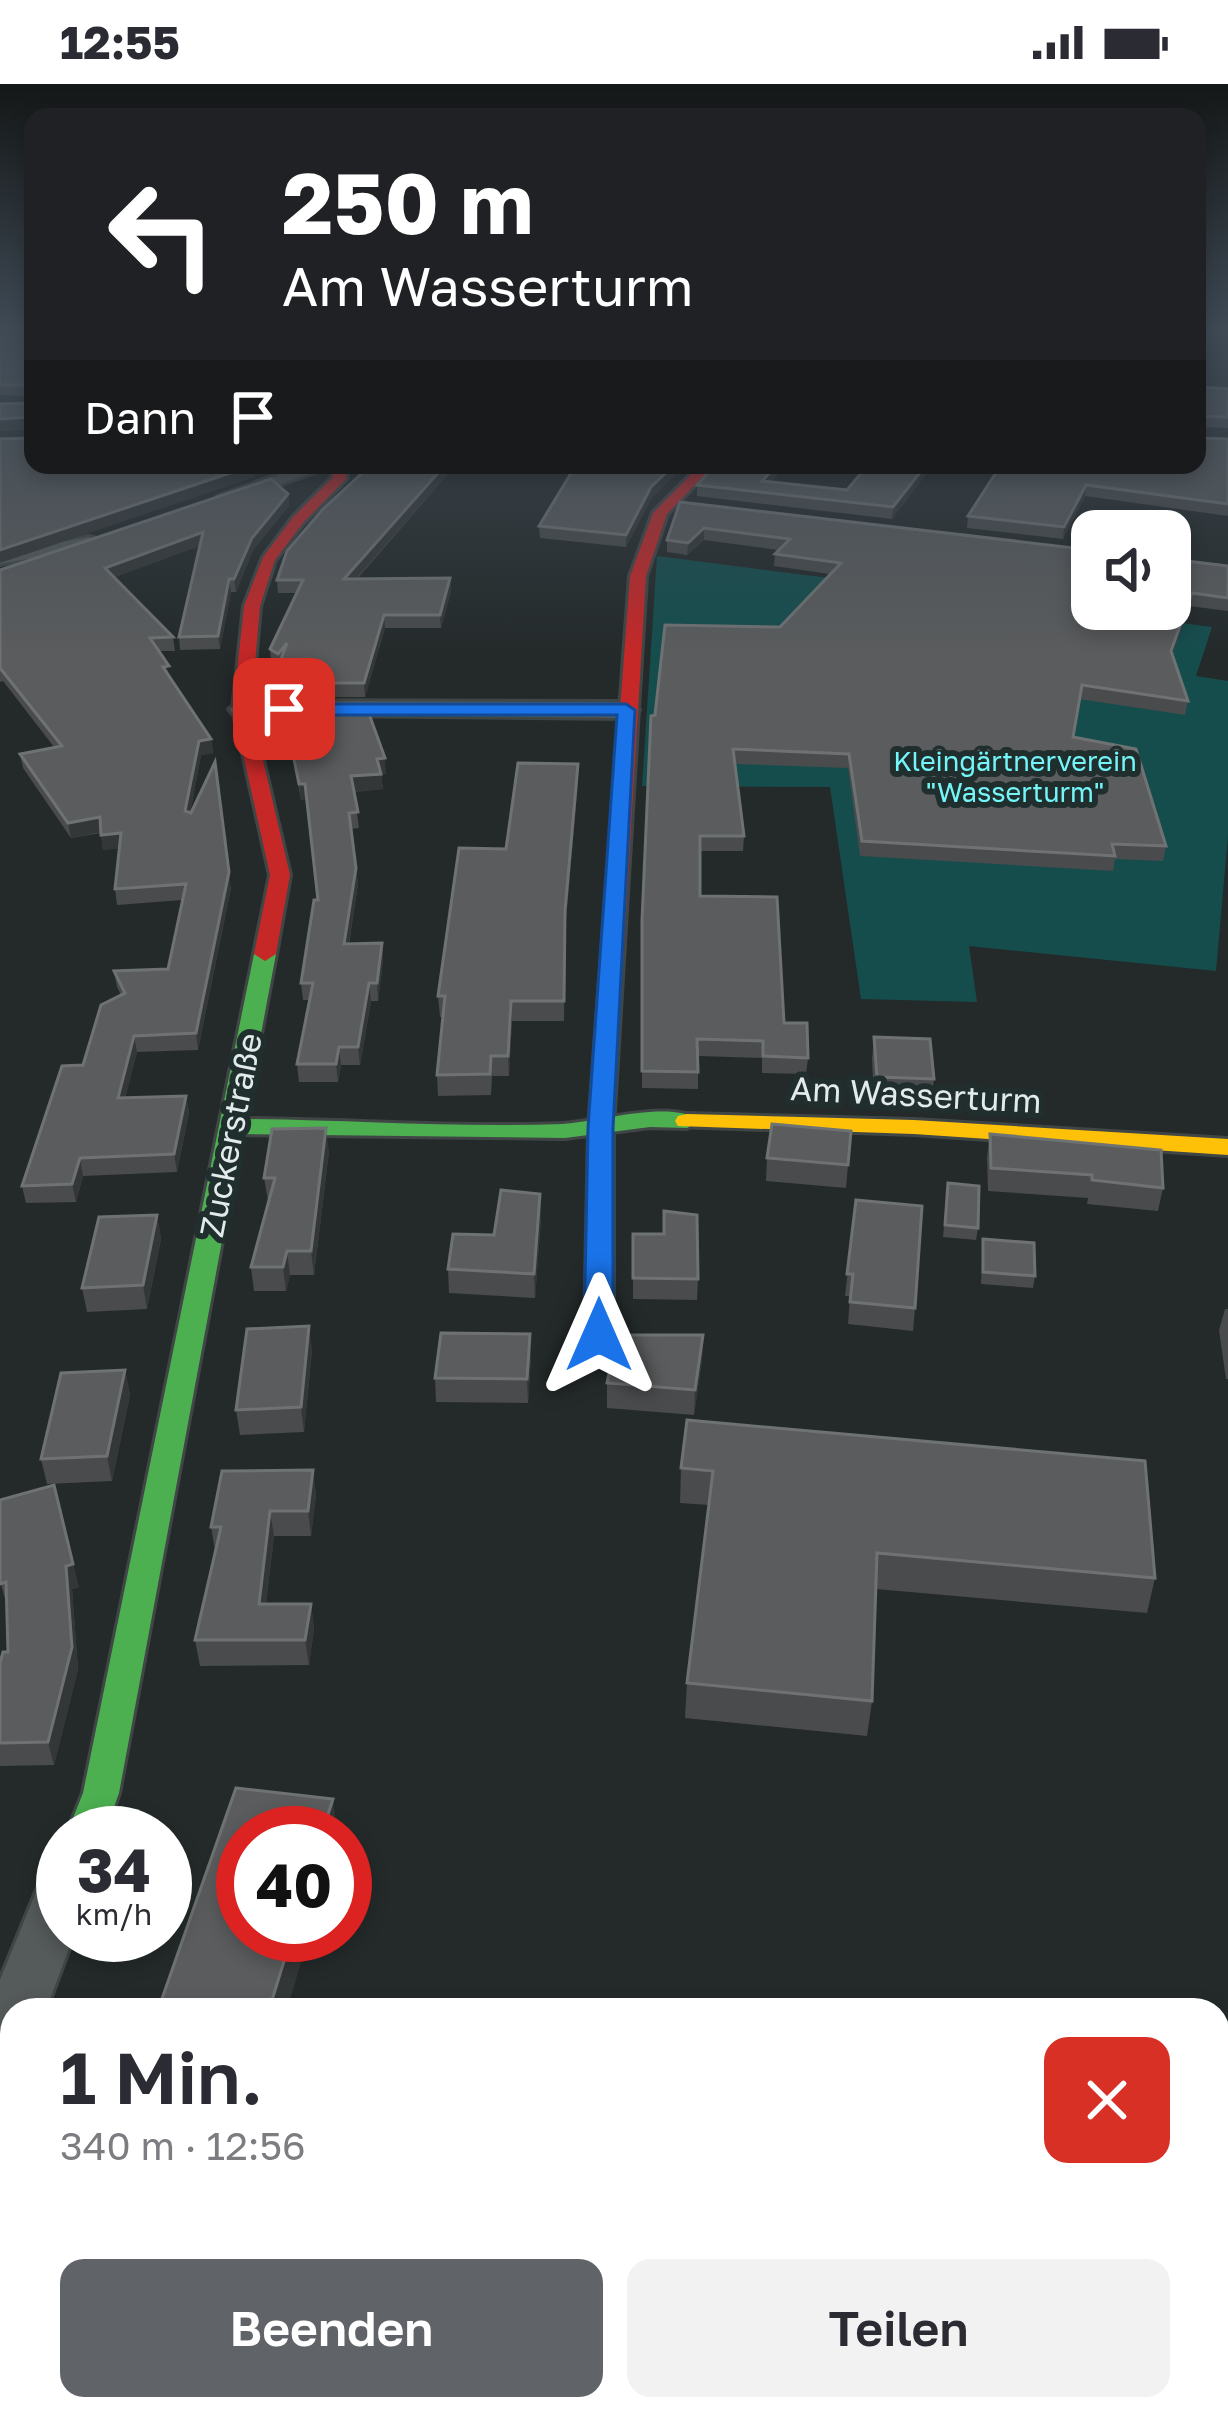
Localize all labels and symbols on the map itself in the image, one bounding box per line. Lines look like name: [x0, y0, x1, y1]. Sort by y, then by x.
pin: [233, 658, 335, 760]
park label: Kleingärtnerverein "Wasserturm": [893, 745, 1137, 808]
street label: Zuckerstraße: [191, 1030, 269, 1240]
street label: Am Wasserturm: [789, 1068, 1043, 1120]
position arrow: [536, 1272, 662, 1398]
speed limit sign: 40: [216, 1806, 372, 1962]

